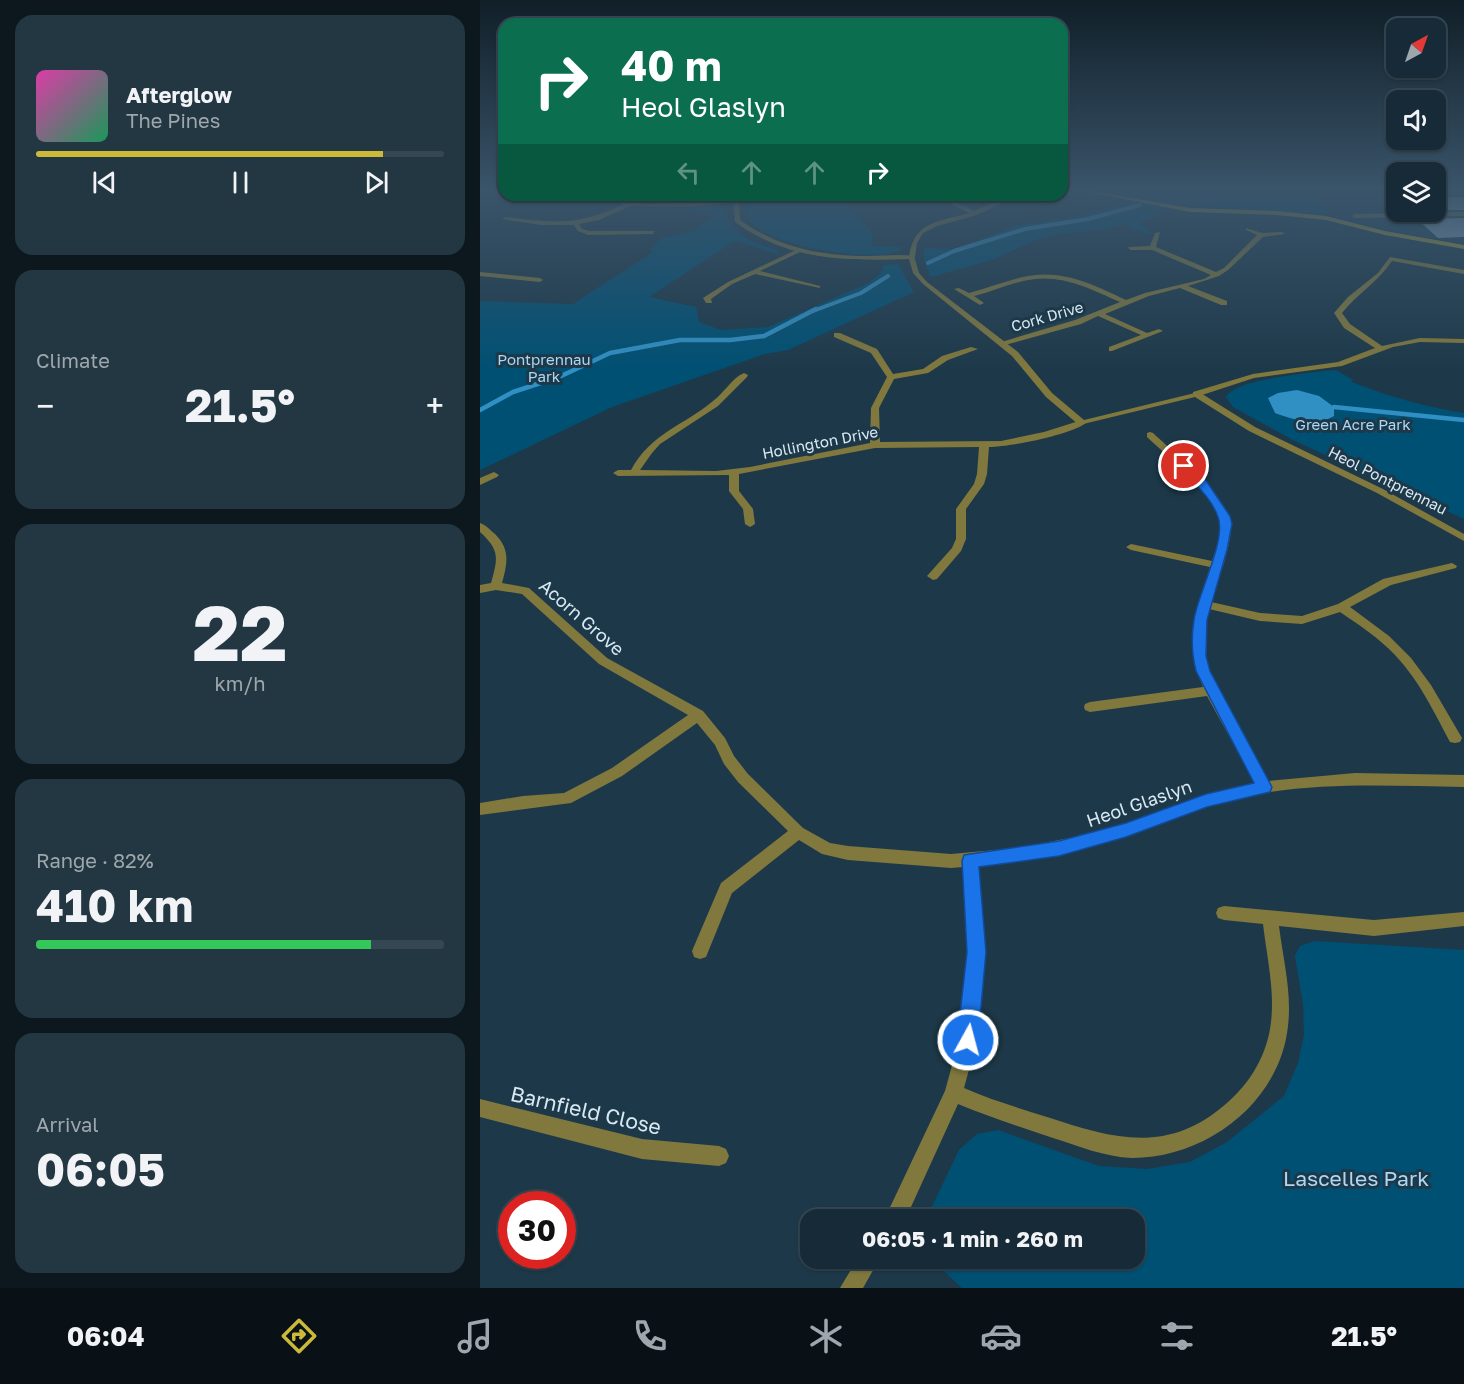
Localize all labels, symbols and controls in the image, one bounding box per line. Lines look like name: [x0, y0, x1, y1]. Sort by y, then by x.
north arrow: [1386, 18, 1446, 78]
map controls: [1386, 18, 1446, 222]
text: 40 m: [621, 40, 722, 90]
icon: right: [522, 42, 600, 120]
text: Afterglow: [126, 81, 232, 108]
button: sound: [1386, 90, 1446, 150]
text: Heol Glaslyn: [621, 91, 786, 123]
text: The Pines: [126, 108, 220, 132]
icon: left: [672, 156, 705, 189]
icon: ahead: [735, 156, 768, 189]
icon: ahead: [798, 156, 831, 189]
icon: right: [861, 156, 894, 189]
button: layers: [1386, 162, 1446, 222]
icon: previous: [88, 166, 121, 199]
icon: pause: [224, 166, 257, 199]
icon: next: [360, 166, 393, 199]
street label: Cork Drive: [1009, 297, 1086, 335]
text: Climate: [36, 348, 110, 372]
park label: Pontprennau Park: [497, 350, 591, 385]
text: 21.5°: [185, 378, 295, 432]
text: −: [36, 386, 54, 425]
text: +: [426, 386, 444, 425]
park label: Green Acre Park: [1295, 415, 1411, 433]
street label: Hollington Drive: [761, 422, 880, 462]
pin: [1158, 440, 1209, 491]
street label: Heol Pontprennau: [1326, 442, 1450, 518]
icon: arrive: [1167, 449, 1200, 482]
street label: Acorn Grove: [535, 574, 629, 660]
text: 22: [192, 585, 288, 678]
text: km/h: [215, 671, 265, 695]
street label: Heol Glaslyn: [1083, 775, 1195, 831]
text: Range · 82%: [36, 848, 154, 872]
text: 410 km: [36, 878, 193, 932]
position arrow: [936, 1008, 1000, 1072]
street label: Barnfield Close: [508, 1080, 664, 1140]
text: Arrival: [36, 1112, 99, 1136]
text: 06:05: [36, 1142, 165, 1196]
park label: Lascelles Park: [1283, 1165, 1429, 1191]
speed limit sign: 30: [498, 1191, 576, 1269]
text: 06:05 · 1 min · 260 m: [862, 1225, 1083, 1252]
icon: directions: [278, 1315, 320, 1357]
icon: music: [454, 1315, 496, 1357]
icon: phone: [629, 1315, 671, 1357]
icon: climate: [805, 1315, 847, 1357]
icon: car: [980, 1315, 1022, 1357]
icon: filters: [1156, 1315, 1198, 1357]
text: 06:04: [67, 1320, 145, 1352]
text: 21.5°: [1331, 1320, 1397, 1352]

